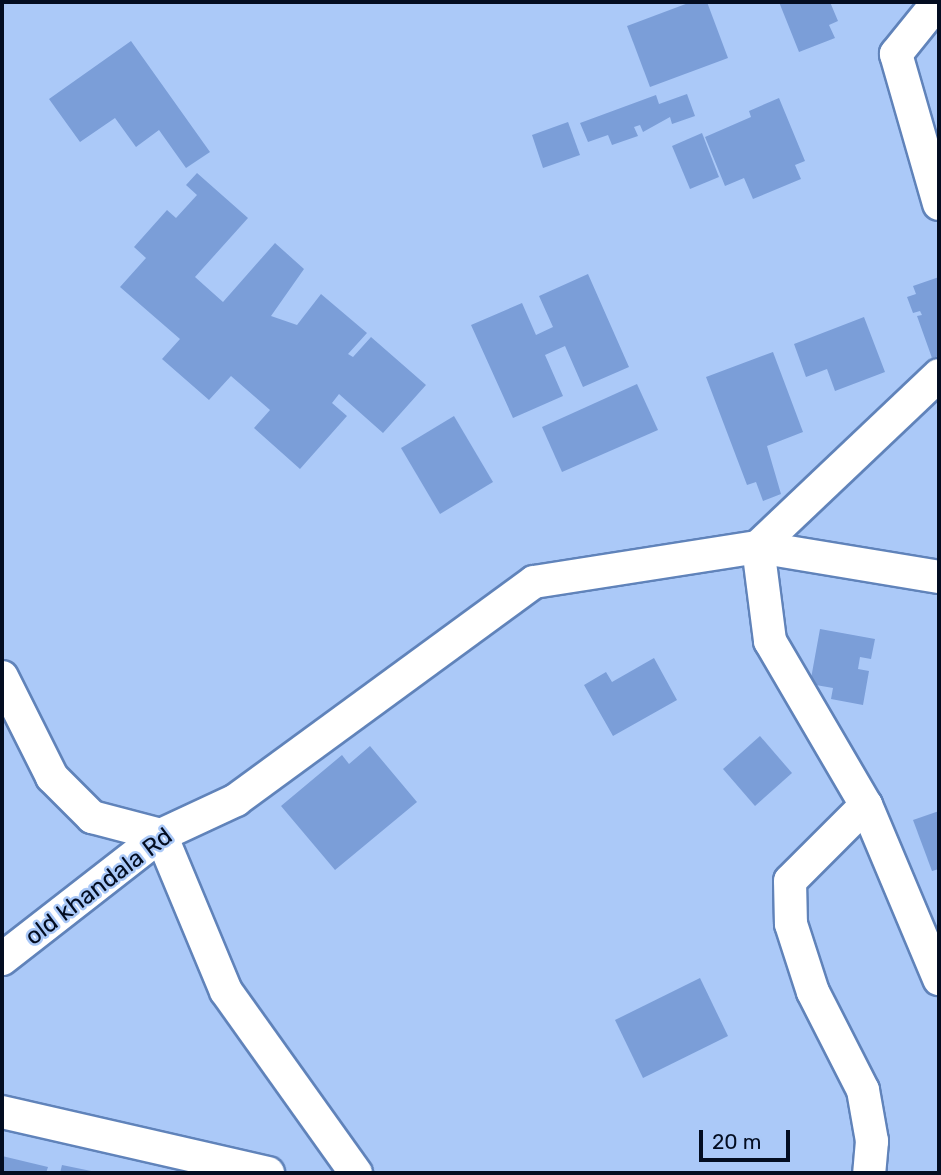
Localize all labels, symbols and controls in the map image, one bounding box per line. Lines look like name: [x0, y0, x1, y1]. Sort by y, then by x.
street label: old khandala Rd: [20, 822, 178, 952]
scale bar: [703, 1116, 794, 1160]
text: 20 m: [712, 1129, 761, 1154]

